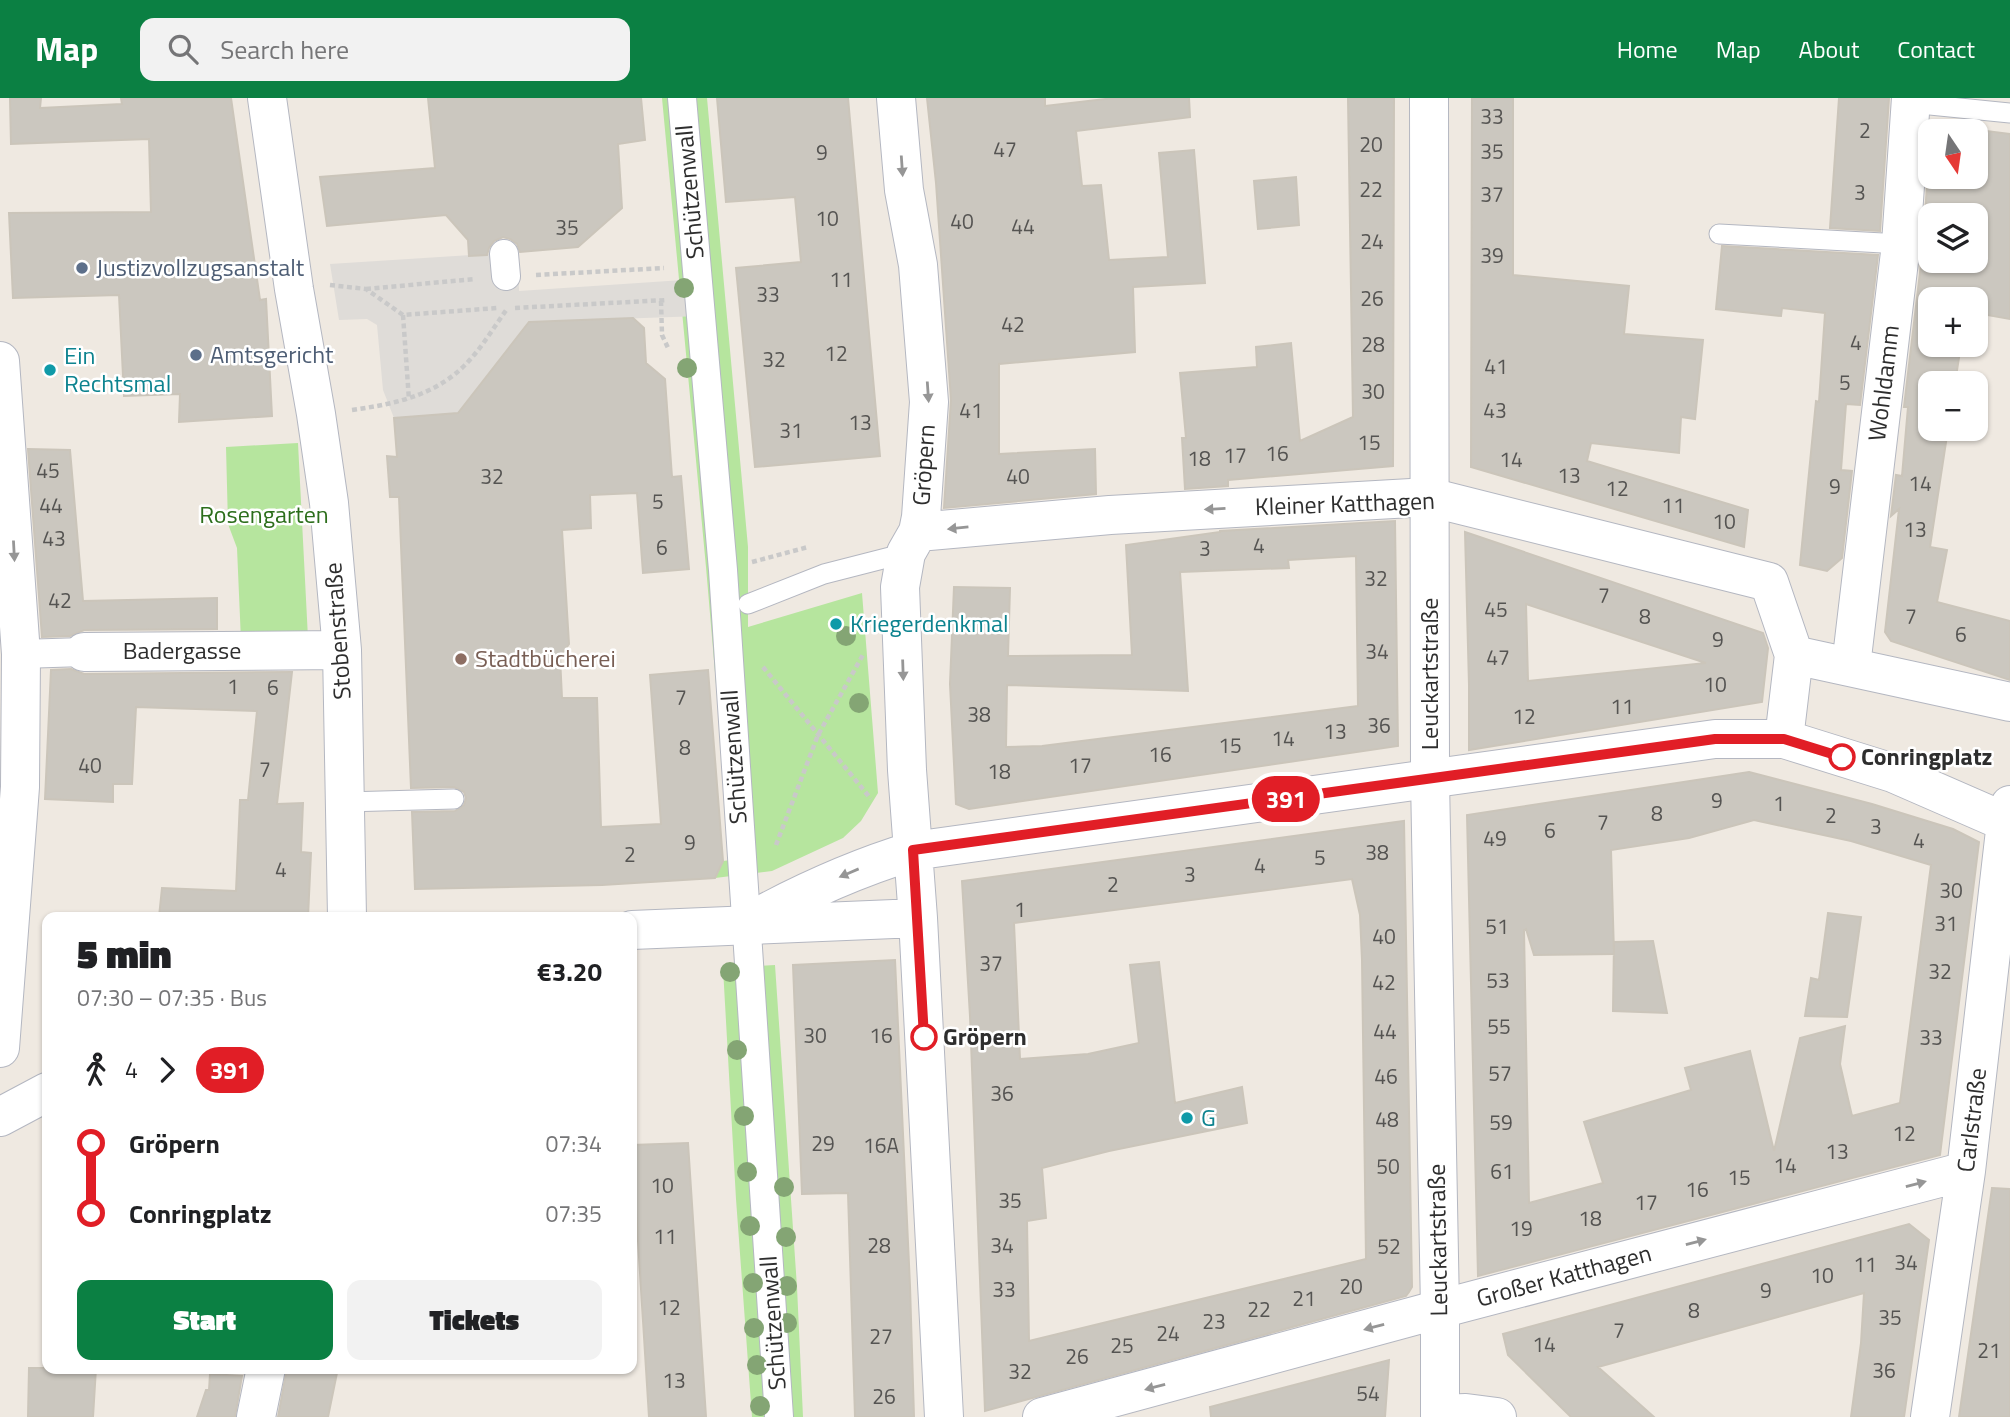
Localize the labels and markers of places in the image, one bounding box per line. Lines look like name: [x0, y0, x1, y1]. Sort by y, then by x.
place label: Justizvollzugsanstalt: [96, 249, 305, 285]
marker: Justizvollzugsanstalt: [74, 260, 90, 276]
place label: Amtsgericht: [210, 336, 334, 372]
place label: Ein Rechtsmal: [64, 337, 171, 401]
marker: Amtsgericht: [188, 347, 204, 363]
marker: Ein Rechtsmal: [42, 362, 58, 378]
place label: Kriegerdenkmal: [850, 605, 1009, 641]
marker: Kriegerdenkmal: [828, 616, 844, 632]
place label: Stadtbücherei: [475, 640, 616, 676]
marker: Stadtbücherei: [453, 651, 469, 667]
place label: Conringplatz: [1861, 738, 1993, 774]
marker: Conringplatz: [1829, 744, 1855, 770]
place label: Gröpern: [943, 1018, 1027, 1054]
marker: Gröpern: [911, 1024, 937, 1050]
place label: G: [1201, 1099, 1216, 1135]
marker: G: [1179, 1110, 1195, 1126]

